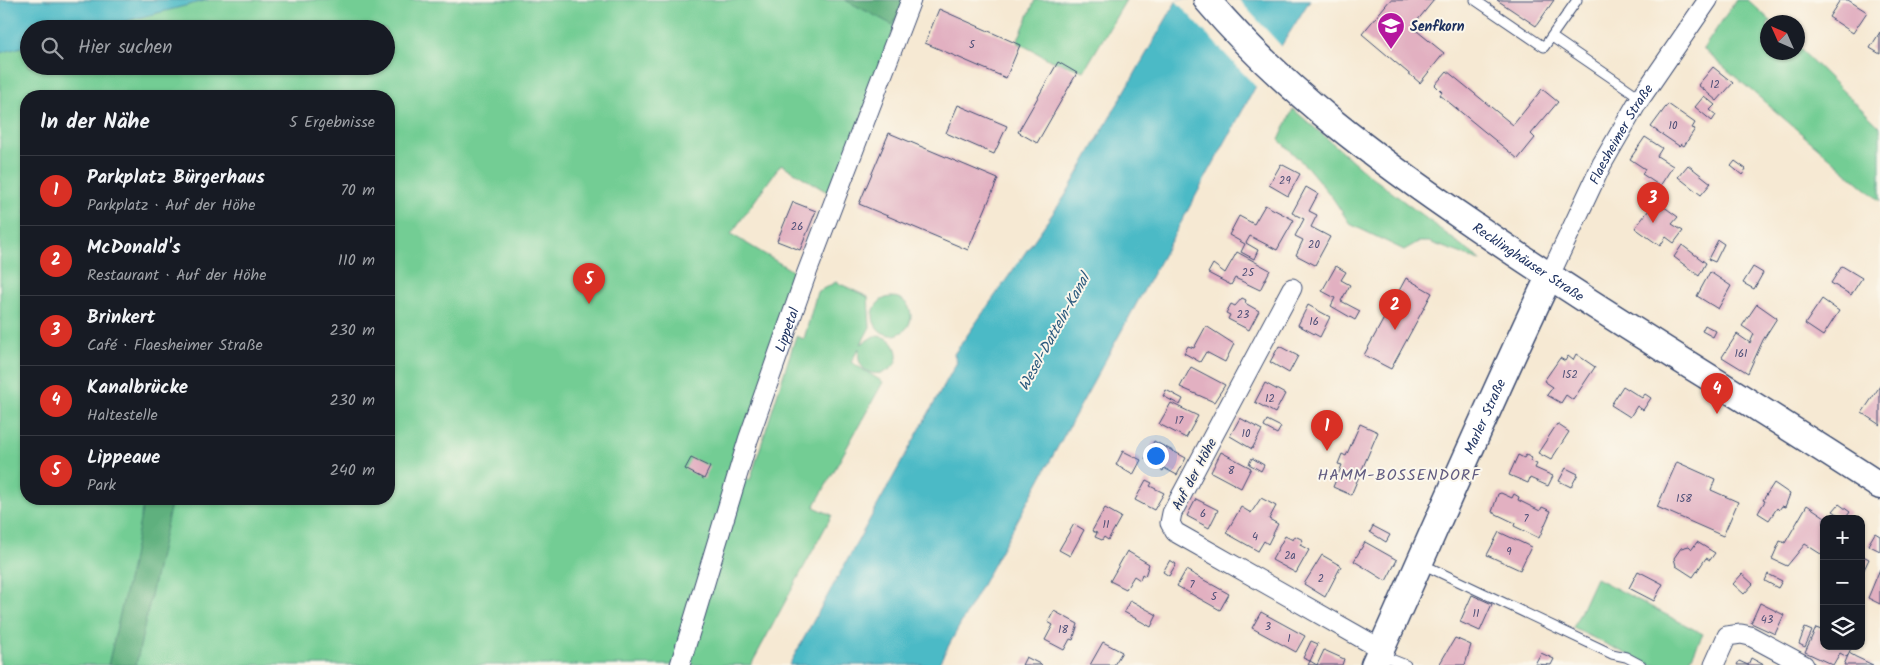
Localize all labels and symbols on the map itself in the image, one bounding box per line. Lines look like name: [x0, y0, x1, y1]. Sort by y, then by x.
school or university icon: Senfkorn: [1376, 11, 1406, 50]
north arrow: [1760, 15, 1805, 60]
place label: Senfkorn: [1410, 16, 1465, 38]
house number: 5: [969, 36, 976, 54]
house number: 12: [1710, 76, 1720, 94]
street label: Flaesheimer Straße: [1584, 79, 1660, 188]
house number: 10: [1669, 117, 1678, 135]
house number: 29: [1279, 172, 1292, 190]
pin: 3: [1637, 182, 1669, 223]
street label: Recklinghäuser Straße: [1468, 217, 1589, 308]
house number: 26: [791, 218, 803, 236]
house number: 20: [1308, 236, 1320, 254]
pin: 5: [573, 263, 605, 304]
house number: 25: [1242, 264, 1255, 282]
water label: Wesel-Datteln-Kanal: [1013, 267, 1099, 395]
pin: 2: [1379, 289, 1411, 330]
street label: Lippetal: [770, 304, 806, 355]
house number: 23: [1237, 306, 1249, 324]
house number: 16: [1309, 313, 1319, 331]
house number: 161: [1734, 345, 1748, 363]
house number: 152: [1562, 366, 1578, 384]
pin: 4: [1701, 373, 1733, 414]
street label: Marler Straße: [1459, 375, 1512, 458]
house number: 12: [1265, 390, 1275, 408]
pin: 1: [1311, 410, 1343, 451]
house number: 17: [1175, 412, 1184, 430]
house number: 10: [1242, 425, 1251, 443]
street label: Auf der Höhe: [1167, 434, 1224, 515]
your location: [1143, 443, 1169, 469]
house number: 8: [1228, 462, 1235, 480]
district label: HAMM-BOSSENDORF: [1317, 463, 1481, 488]
house number: 158: [1676, 490, 1692, 508]
house number: 6: [1200, 505, 1206, 523]
house number: 7: [1523, 510, 1529, 528]
house number: 11: [1103, 516, 1109, 534]
house number: 4: [1252, 528, 1258, 546]
house number: 9: [1506, 543, 1512, 561]
house number: 2a: [1284, 547, 1296, 565]
house number: 2: [1318, 570, 1324, 588]
house number: 7: [1189, 576, 1195, 594]
house number: 5: [1211, 588, 1218, 606]
house number: 11: [1473, 605, 1479, 623]
house number: 43: [1761, 611, 1773, 629]
house number: 3: [1265, 618, 1271, 636]
house number: 18: [1058, 621, 1068, 639]
house number: 1: [1287, 630, 1291, 648]

